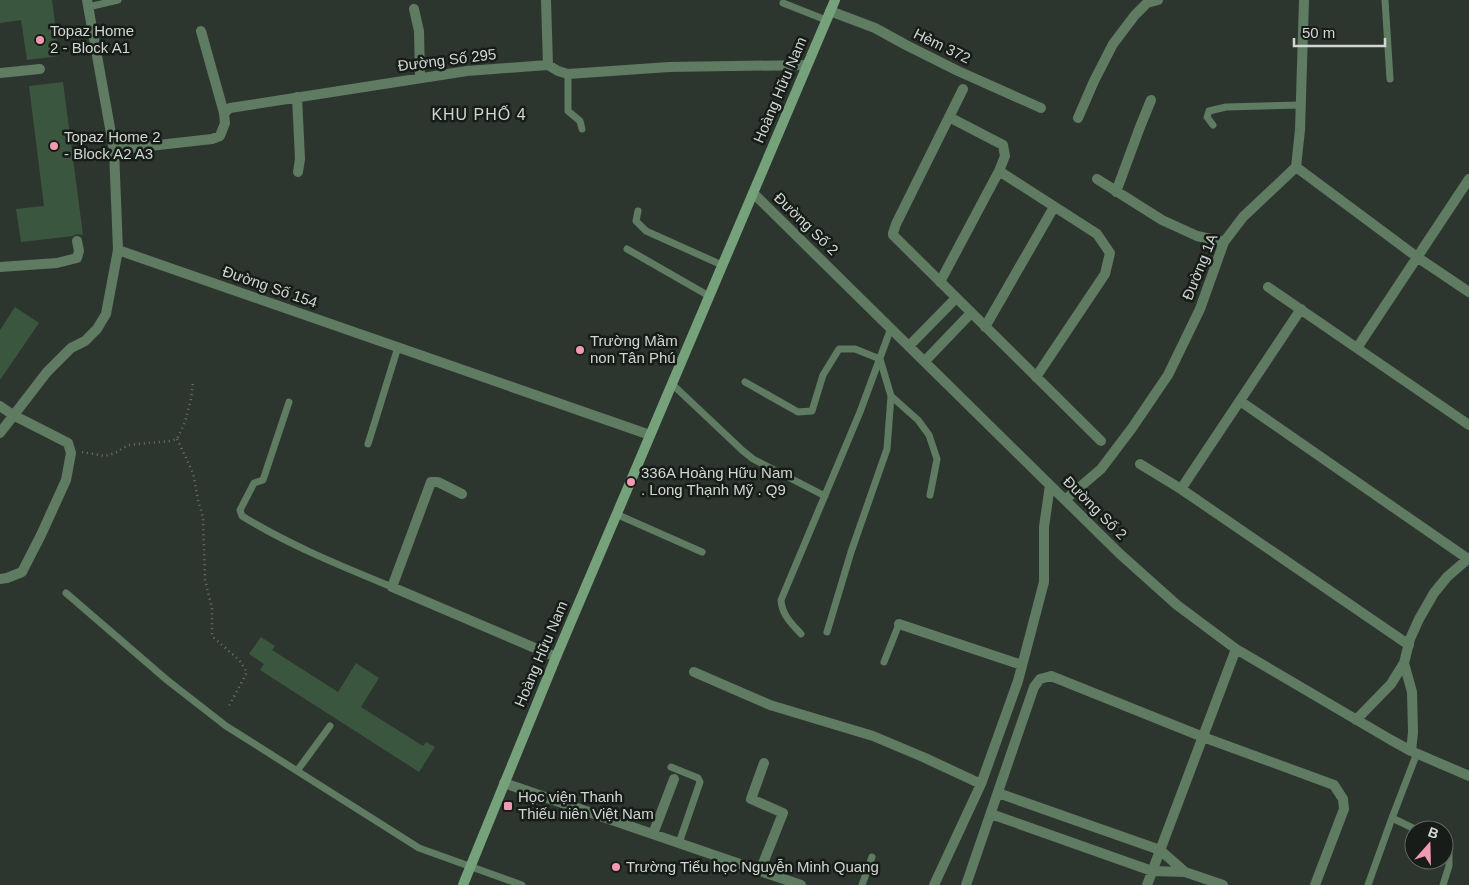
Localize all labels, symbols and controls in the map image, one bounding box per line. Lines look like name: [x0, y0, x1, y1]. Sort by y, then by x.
scale bar: [1294, 15, 1385, 47]
place label: Topaz Home 2 - Block A1: [50, 22, 134, 56]
text: 50 m: [1302, 24, 1335, 41]
street label: Hẻm 372: [911, 25, 973, 67]
marker: Topaz Home 2 - Block A1: [34, 34, 46, 46]
street label: Hoàng Hữu Nam: [750, 34, 810, 145]
street label: Đường Số 295: [397, 45, 497, 74]
district label: KHU PHỐ 4: [431, 104, 527, 123]
place label: Topaz Home 2 - Block A2 A3: [64, 128, 161, 162]
marker: Topaz Home 2 - Block A2 A3: [48, 140, 60, 152]
street label: Đường Số 2: [771, 189, 842, 258]
street label: Đường 1A: [1179, 231, 1221, 302]
street label: Đường Số 154: [221, 262, 320, 311]
place label: Trường Mầm non Tân Phú: [590, 332, 678, 366]
marker: Trường Mầm non Tân Phú: [574, 344, 586, 356]
place label: 336A Hoàng Hữu Nam . Long Thạnh Mỹ . Q9: [641, 464, 793, 498]
street label: Đường Số 2: [1060, 472, 1131, 543]
marker: 336A Hoàng Hữu Nam . Long Thạnh Mỹ . Q9: [625, 476, 637, 488]
street label: Hoàng Hữu Nam: [511, 598, 571, 709]
place label: Học viện Thanh Thiếu niên Việt Nam: [518, 788, 654, 822]
marker: Học viện Thanh Thiếu niên Việt Nam: [502, 800, 514, 812]
north arrow: [1404, 820, 1454, 870]
text: B: [1426, 824, 1441, 842]
place label: Trường Tiểu học Nguyễn Minh Quang: [626, 858, 879, 875]
marker: Trường Tiểu học Nguyễn Minh Quang: [610, 861, 622, 873]

